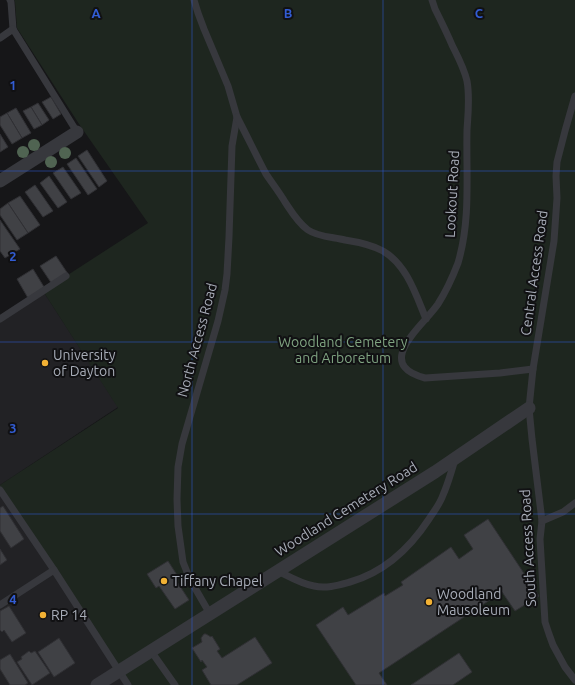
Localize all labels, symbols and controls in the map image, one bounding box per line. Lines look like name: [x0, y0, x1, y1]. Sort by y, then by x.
text: A: [91, 6, 101, 20]
text: B: [284, 6, 293, 20]
text: C: [475, 6, 484, 20]
text: 1: [9, 78, 17, 92]
street label: Lookout Road: [442, 150, 462, 238]
street label: Central Access Road: [517, 209, 551, 337]
text: 2: [9, 249, 17, 263]
street label: North Access Road: [174, 281, 220, 399]
park label: Woodland Cemetery and Arboretum: [278, 334, 408, 366]
place label: University of Dayton: [53, 347, 116, 379]
marker: University of Dayton: [40, 358, 50, 368]
text: 3: [9, 421, 17, 435]
street label: Woodland Cemetery Road: [272, 459, 420, 559]
street label: South Access Road: [517, 489, 539, 607]
place label: Tiffany Chapel: [172, 573, 263, 589]
marker: Tiffany Chapel: [159, 576, 169, 586]
place label: Woodland Mausoleum: [437, 586, 510, 618]
text: 4: [9, 592, 17, 606]
marker: Woodland Mausoleum: [424, 597, 434, 607]
place label: RP 14: [51, 607, 87, 623]
marker: RP 14: [38, 610, 48, 620]

